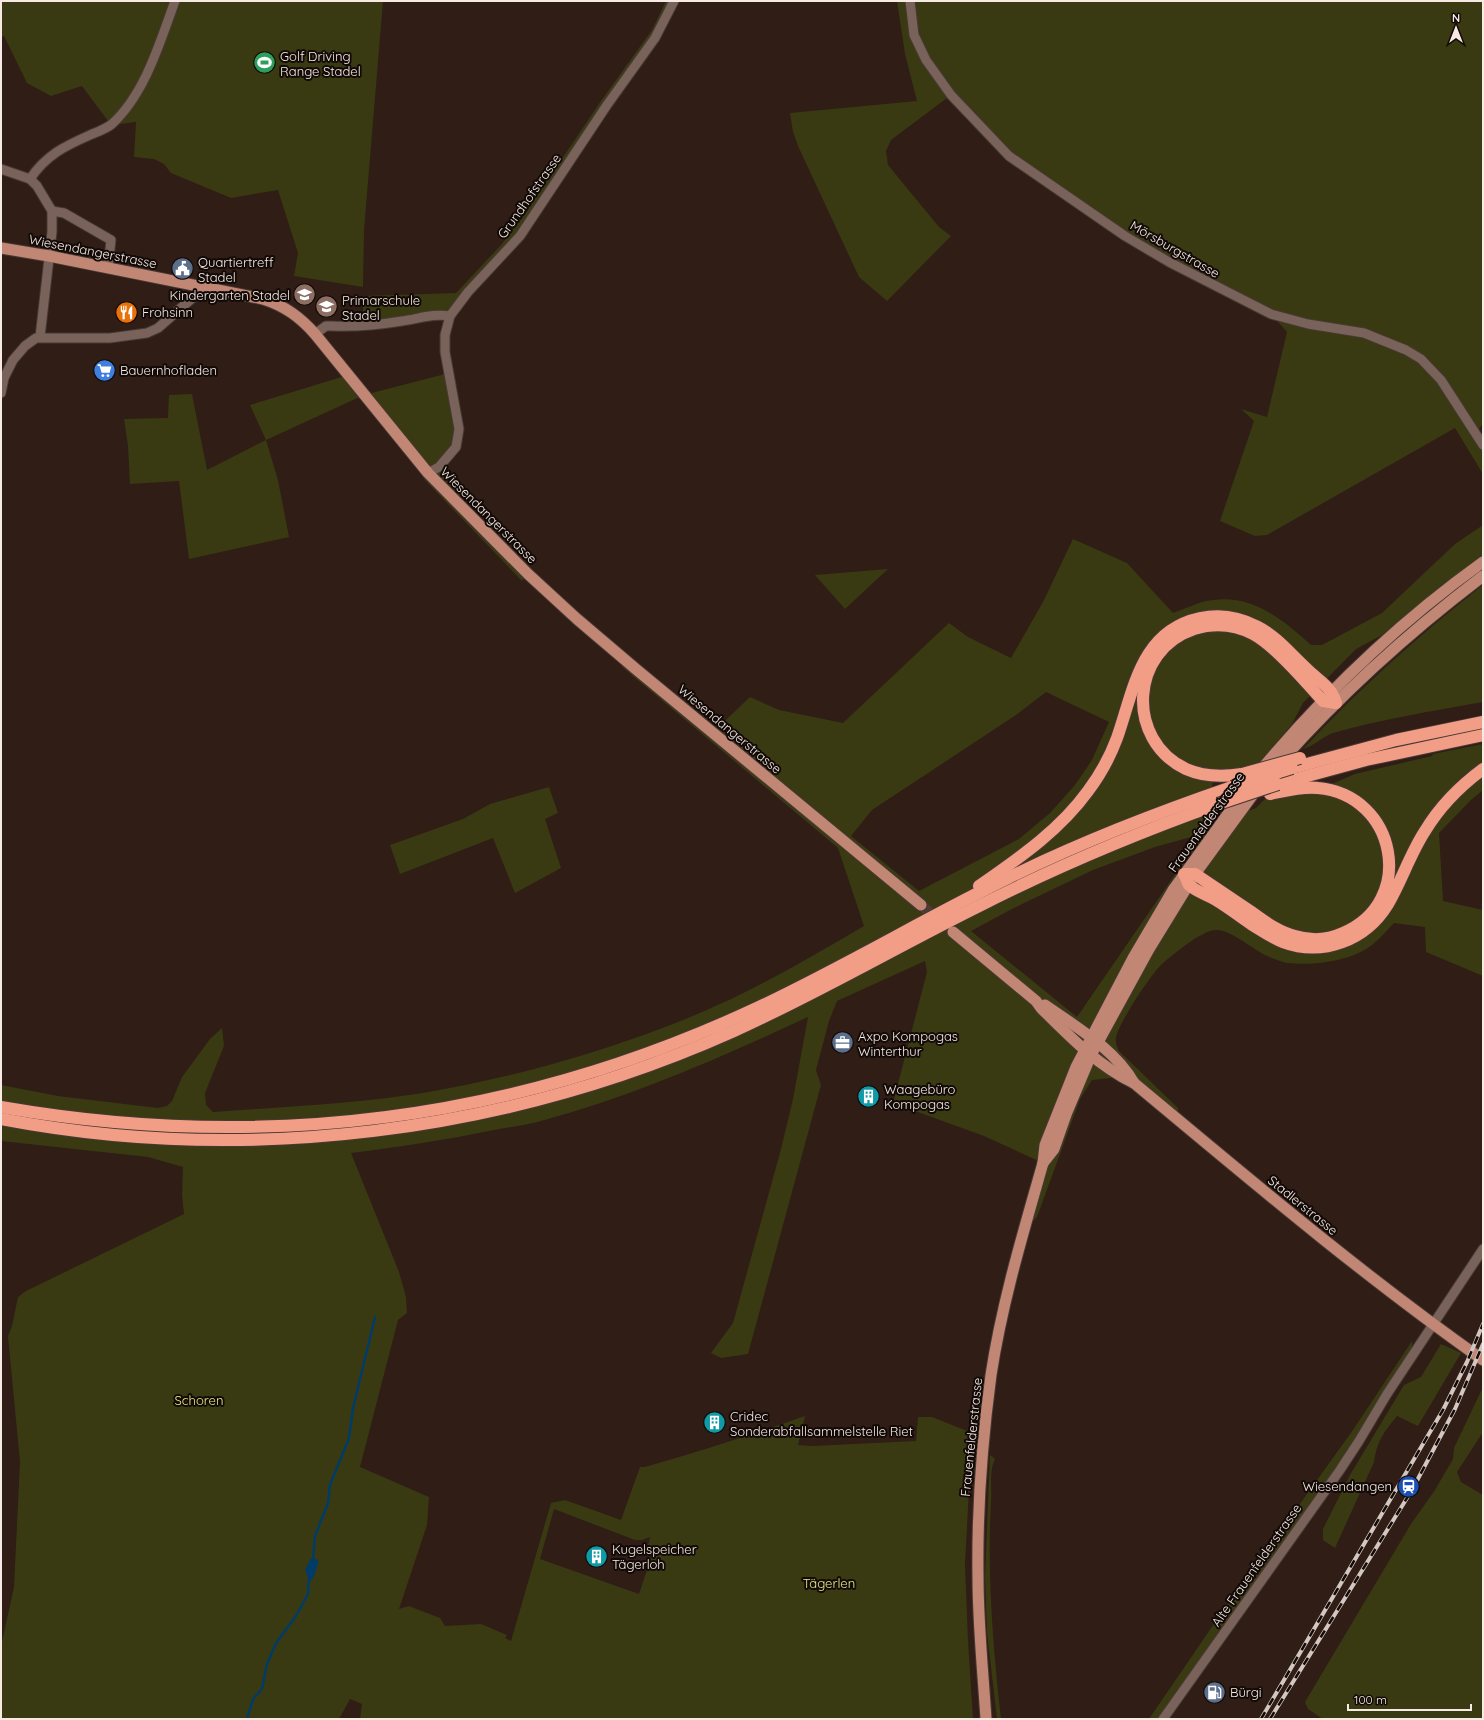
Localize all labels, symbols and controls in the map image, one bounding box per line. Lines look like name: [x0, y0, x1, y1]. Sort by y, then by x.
north arrow: [1436, 8, 1476, 48]
text: N: [1452, 11, 1460, 25]
place label: Golf Driving Range Stadel: [280, 48, 361, 79]
sports icon: Golf Driving Range Stadel: [252, 50, 278, 76]
street label: Grundhofstrasse: [494, 151, 564, 241]
street label: Mörsburgstrasse: [1127, 217, 1223, 281]
street label: Wiesendangerstrasse: [28, 231, 158, 271]
place label: Quartiertreff Stadel: [198, 254, 274, 285]
public building icon: Quartiertreff Stadel: [170, 256, 196, 282]
school or university icon: Kindergarten Stadel: [292, 282, 318, 308]
place label: Kindergarten Stadel: [169, 287, 290, 303]
place label: Primarschule Stadel: [342, 292, 420, 323]
school or university icon: Primarschule Stadel: [313, 294, 339, 320]
restaurant icon: Frohsinn: [114, 299, 140, 325]
place label: Frohsinn: [142, 304, 193, 320]
supermarket icon: Bauernhofladen: [91, 357, 117, 383]
place label: Bauernhofladen: [120, 362, 217, 378]
street label: Wiesendangerstrasse: [437, 463, 541, 567]
street label: Wiesendangerstrasse: [675, 681, 785, 777]
street label: Frauenfelderstrasse: [1164, 769, 1248, 875]
place label: Axpo Kompogas Winterthur: [858, 1028, 958, 1059]
office icon: Axpo Kompogas Winterthur: [830, 1030, 856, 1056]
place label: Waagebüro Kompogas: [884, 1081, 956, 1112]
building icon: Waagebüro Kompogas: [856, 1083, 882, 1109]
street label: Stadlerstrasse: [1265, 1172, 1341, 1238]
street label: Frauenfelderstrasse: [957, 1377, 985, 1497]
park label: Schoren: [175, 1392, 223, 1408]
place label: Cridec Sonderabfallsammelstelle Riet: [730, 1408, 913, 1439]
building icon: Cridec Sonderabfallsammelstelle Riet: [701, 1410, 727, 1436]
station icon: Wiesendangen: [1395, 1473, 1421, 1499]
place label: Wiesendangen: [1302, 1478, 1392, 1494]
street label: Alte Frauenfelderstrasse: [1208, 1501, 1304, 1629]
place label: Kugelspeicher Tägerloh: [612, 1541, 697, 1572]
building icon: Kugelspeicher Tägerloh: [584, 1543, 610, 1569]
park label: Tägerlen: [803, 1575, 855, 1591]
fuel station icon: Bürgi: [1202, 1679, 1228, 1705]
place label: Bürgi: [1230, 1684, 1262, 1700]
scale bar: [1348, 1686, 1471, 1712]
text: 100 m: [1354, 1692, 1387, 1707]

